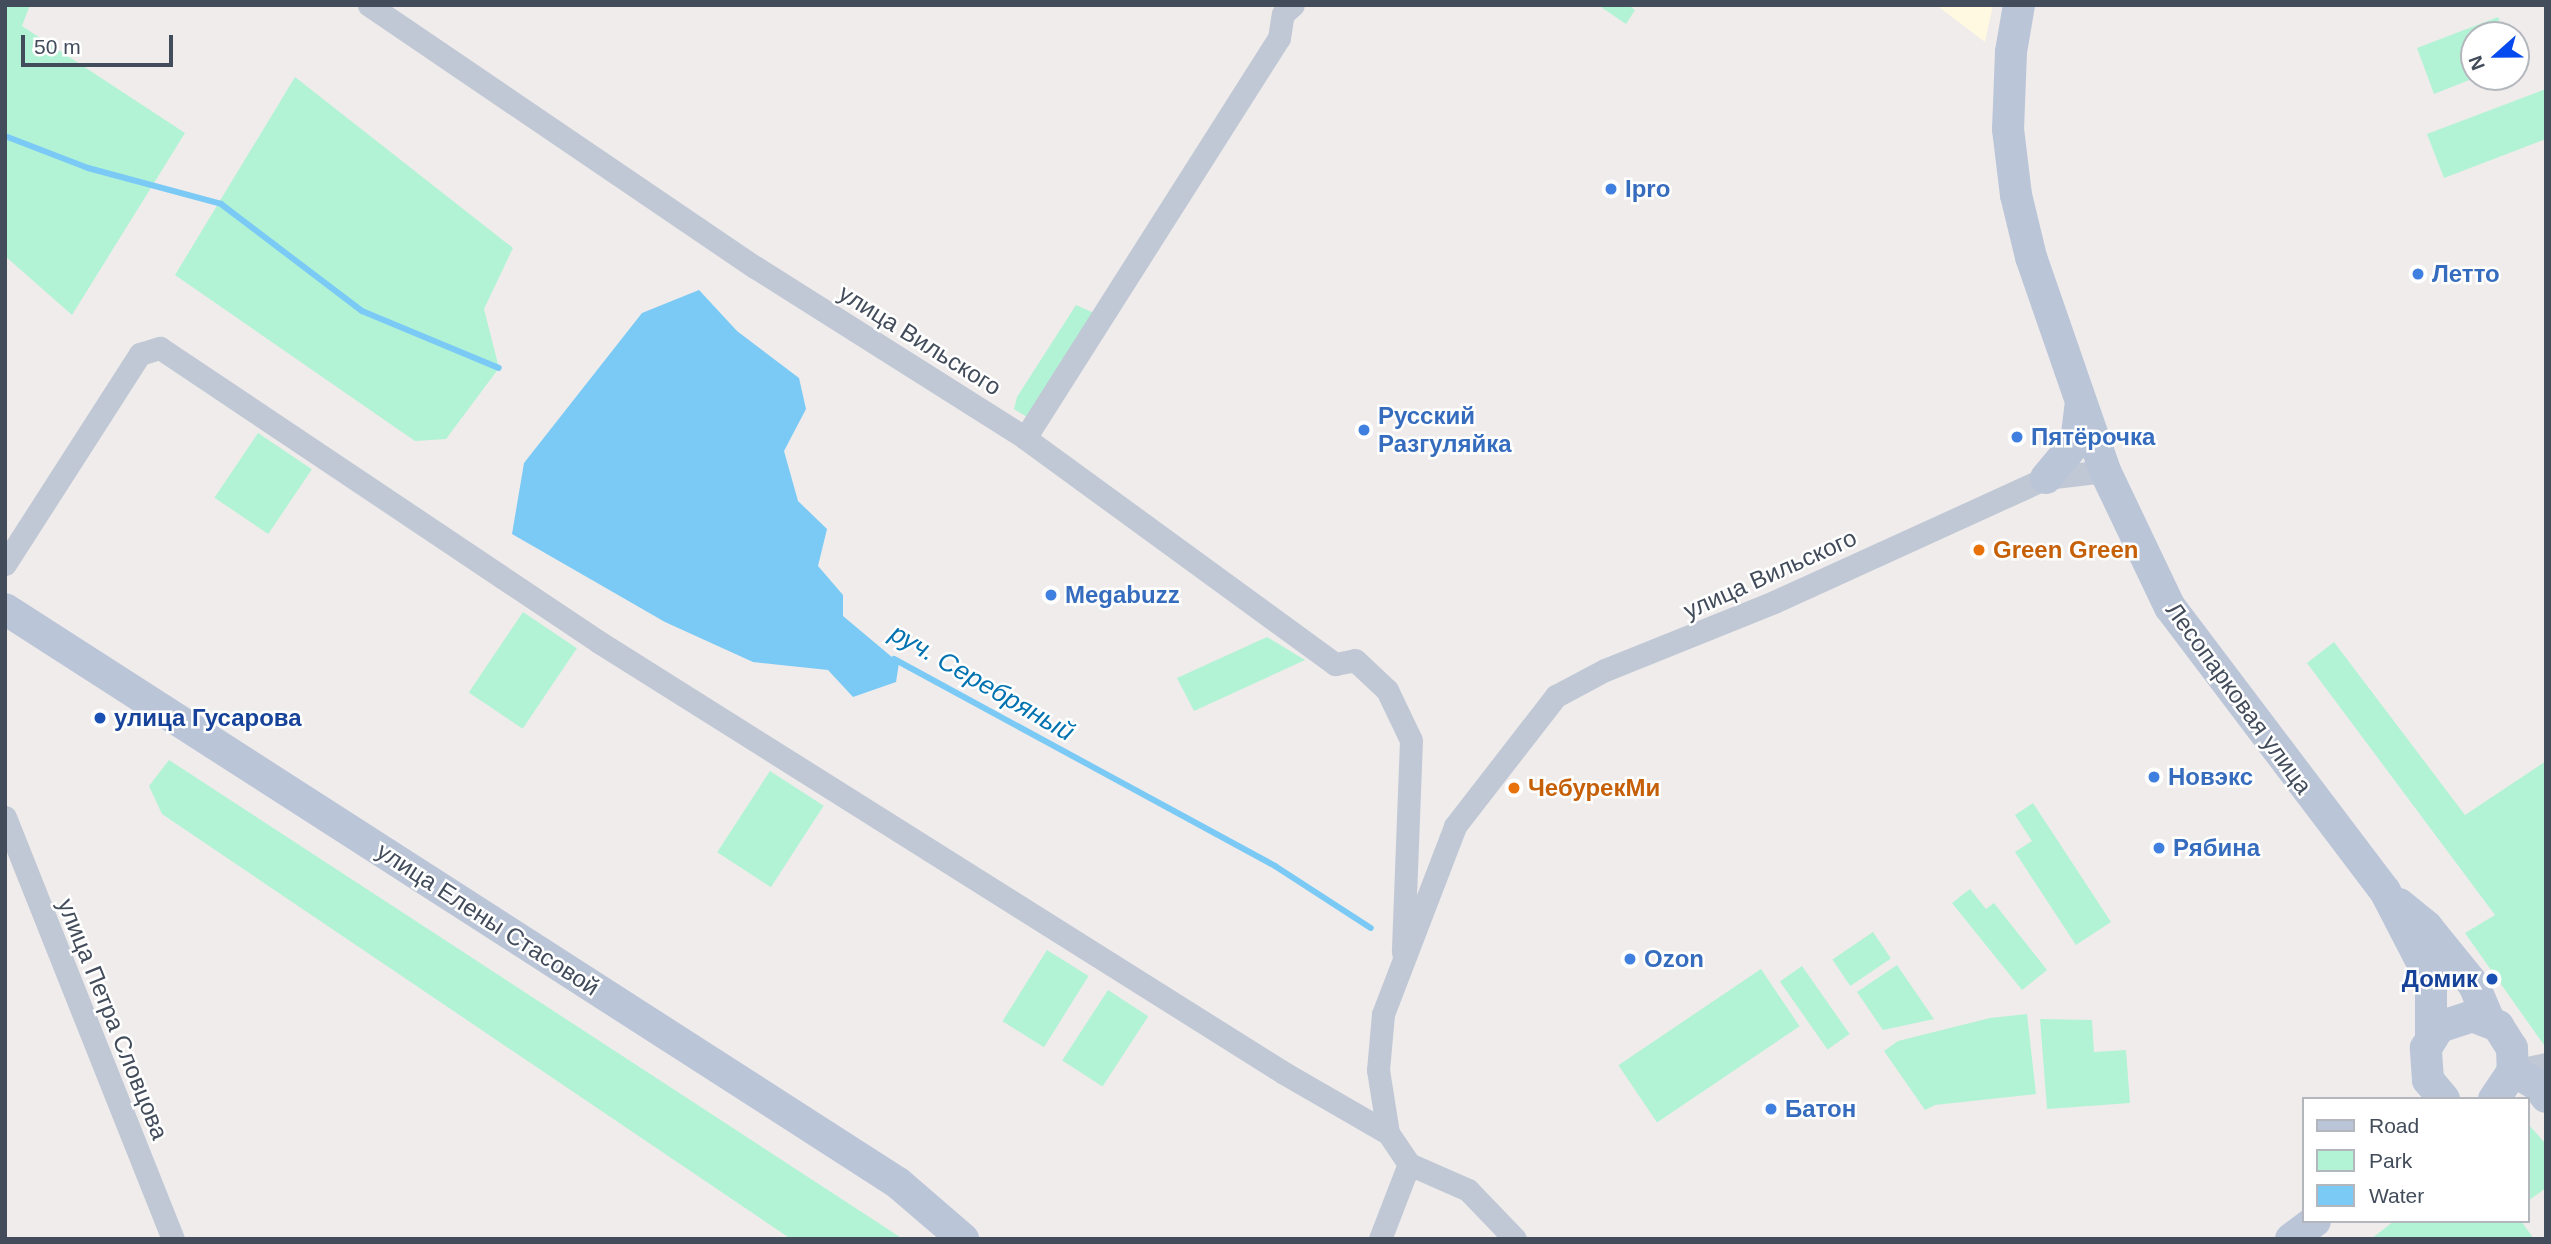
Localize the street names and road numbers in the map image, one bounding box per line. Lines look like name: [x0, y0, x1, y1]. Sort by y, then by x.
street label: улица Вильского: [833, 278, 1007, 402]
street label: улица Вильского: [1679, 523, 1861, 625]
street label: Лесопарковая улица: [2160, 597, 2318, 799]
street label: улица Елены Стасовой: [371, 836, 605, 1002]
street label: улица Петра Словцова: [51, 894, 175, 1144]

